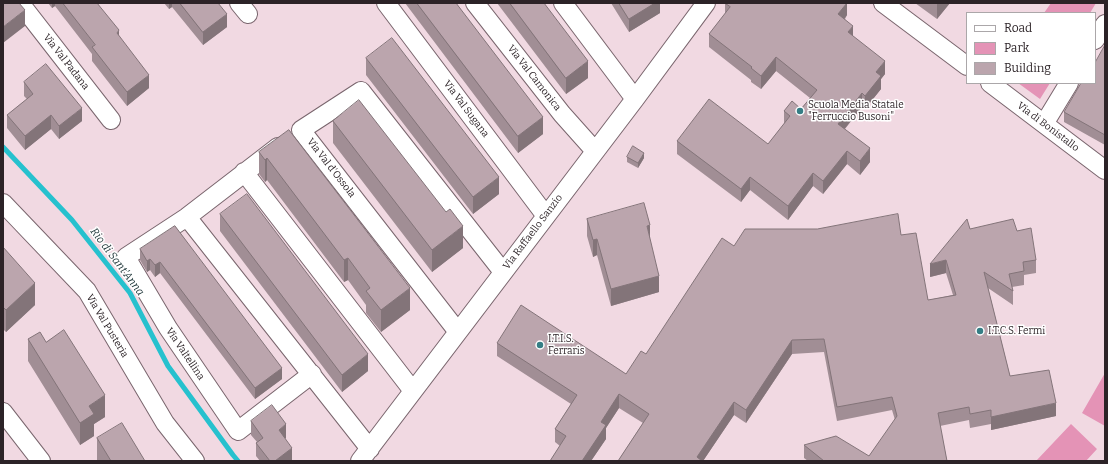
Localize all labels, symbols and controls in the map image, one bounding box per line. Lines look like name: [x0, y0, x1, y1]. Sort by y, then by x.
legend: [966, 12, 1096, 84]
text: Road: [1004, 21, 1032, 35]
street label: Via Val Padana: [40, 32, 92, 92]
text: Park: [1004, 41, 1029, 55]
street label: Via Val Camonica: [505, 43, 563, 113]
text: Building: [1004, 61, 1051, 75]
street label: Via Val Sugana: [441, 78, 491, 140]
place label: Scuola Media Statale "Ferruccio Busoni": [808, 99, 904, 122]
street label: Via di Bonistallo: [1015, 100, 1081, 154]
marker: Scuola Media Statale "Ferruccio Busoni": [795, 106, 805, 116]
street label: Via Val d'Ossola: [304, 136, 358, 200]
street label: Via Raffaello Sanzio: [501, 192, 565, 272]
water label: Rio di Sant'Anna: [87, 225, 147, 299]
street label: Via Val Pusteria: [83, 292, 131, 360]
street label: Via Valtellina: [163, 325, 207, 383]
place label: I.T.C.S. Fermi: [988, 325, 1045, 337]
marker: I.T.C.S. Fermi: [975, 326, 985, 336]
place label: I.T.I.S. Ferraris: [548, 333, 585, 356]
marker: I.T.I.S. Ferraris: [535, 340, 545, 350]

